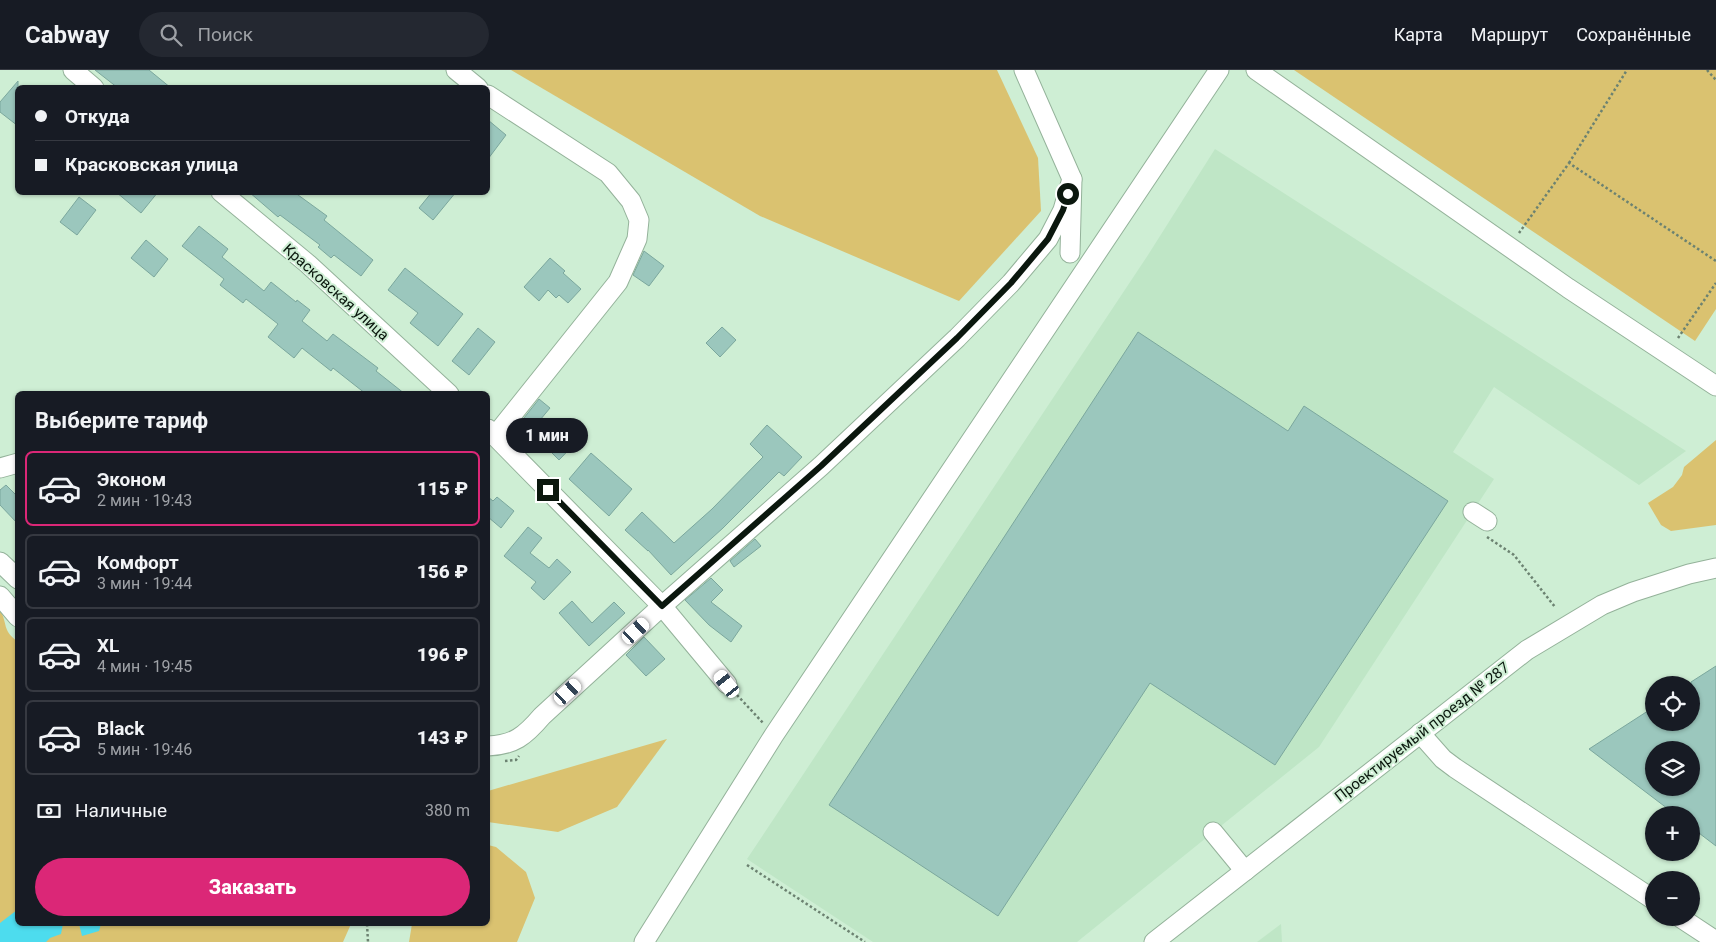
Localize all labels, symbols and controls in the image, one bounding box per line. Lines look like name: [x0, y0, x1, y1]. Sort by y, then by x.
search box: [139, 12, 489, 57]
text: Cabway: [25, 21, 109, 49]
icon: search: [157, 21, 185, 49]
text: Поиск: [197, 23, 253, 46]
text: Карта: [1394, 24, 1443, 45]
text: Маршрут: [1471, 24, 1548, 45]
text: Сохранённые: [1576, 24, 1691, 45]
text: Откуда: [65, 105, 130, 128]
text: Красковская улица: [65, 153, 238, 176]
route start: [1057, 183, 1079, 205]
street label: Красковская улица: [279, 240, 393, 344]
text: Выберите тариф: [35, 408, 208, 433]
callout: 1 мин: [507, 418, 589, 452]
text: 1 мин: [525, 426, 569, 445]
icon: car: [37, 466, 82, 511]
text: Эконом: [97, 468, 166, 491]
text: 115 ₽: [417, 477, 468, 500]
route end: [537, 479, 559, 501]
text: 2 мин · 19:43: [97, 491, 192, 510]
icon: car: [37, 549, 82, 594]
text: Комфорт: [97, 551, 179, 574]
text: 156 ₽: [417, 560, 468, 583]
text: 3 мин · 19:44: [97, 574, 192, 593]
car: [619, 615, 652, 647]
icon: car: [37, 632, 82, 677]
text: XL: [97, 634, 119, 657]
text: 196 ₽: [417, 643, 468, 666]
text: 4 мин · 19:45: [97, 657, 192, 676]
street label: Проектируемый проезд № 287: [1331, 658, 1513, 806]
car: [711, 668, 742, 700]
car: [551, 676, 584, 708]
map controls: [1645, 676, 1700, 926]
button: locate: [1645, 676, 1700, 731]
icon: car: [37, 715, 82, 760]
text: Black: [97, 717, 144, 740]
text: 143 ₽: [417, 726, 468, 749]
text: 5 мин · 19:46: [97, 740, 192, 759]
button: layers: [1645, 741, 1700, 796]
icon: cash: [35, 797, 63, 825]
text: Наличные: [75, 799, 167, 822]
text: 380 m: [425, 801, 470, 820]
button: +: [1645, 806, 1700, 861]
button: Заказать: [35, 858, 470, 916]
button: −: [1645, 871, 1700, 926]

